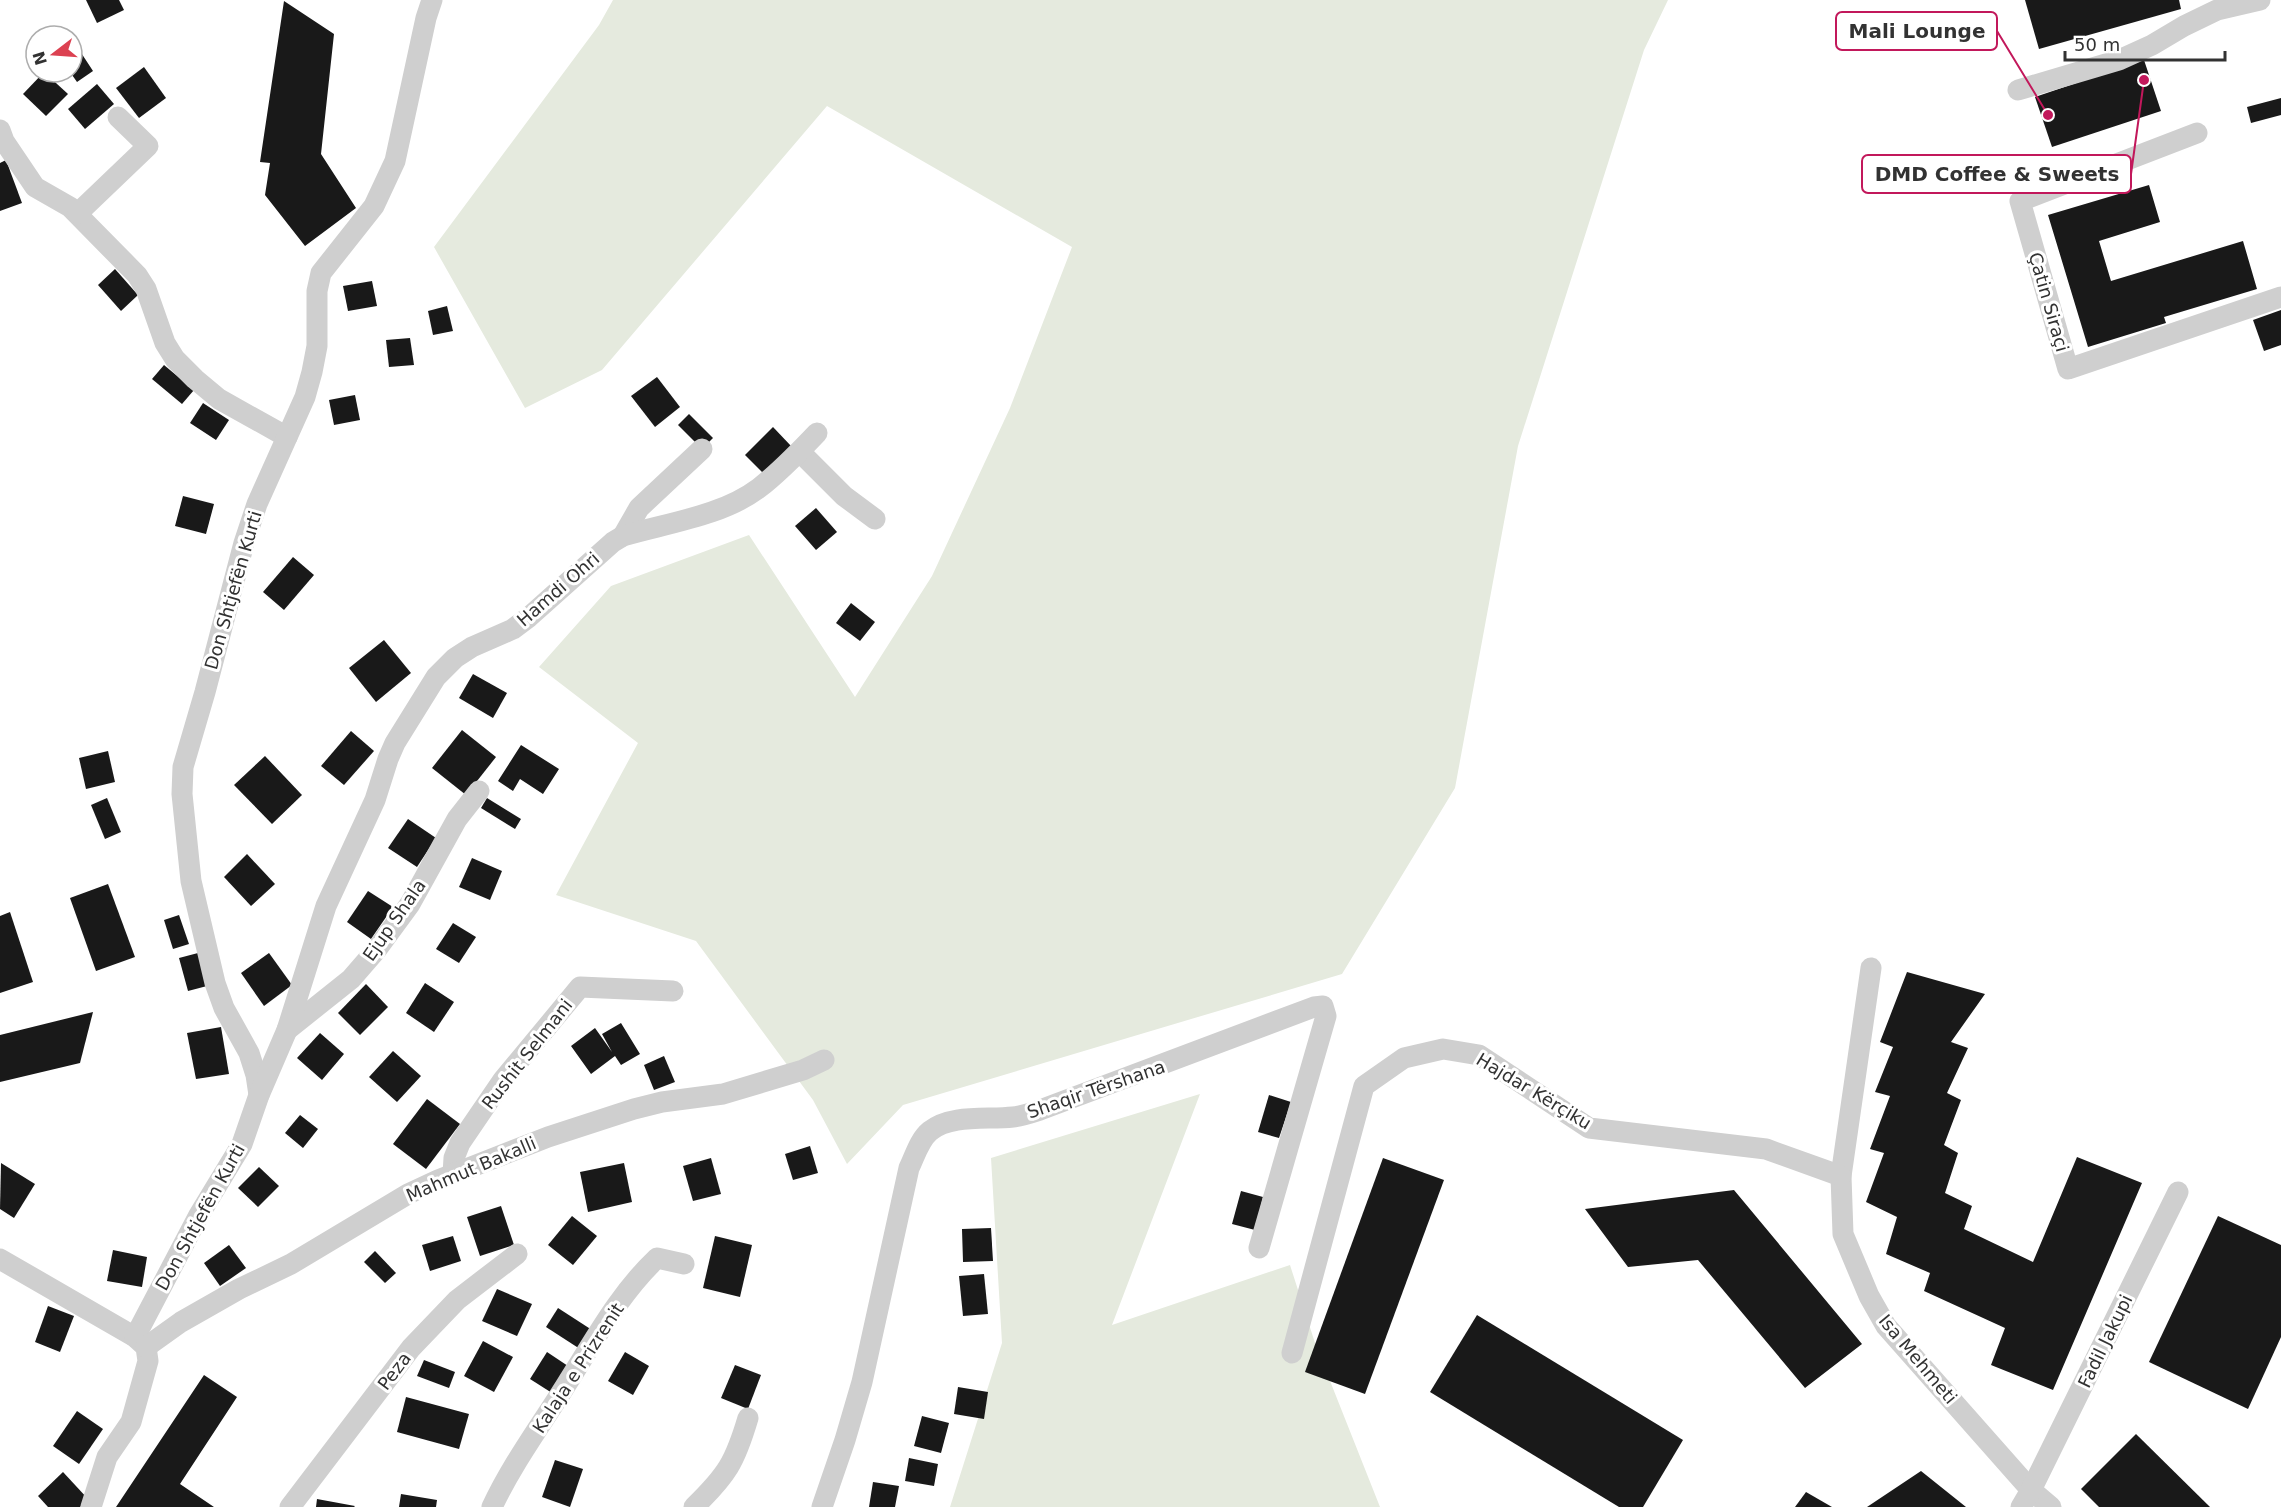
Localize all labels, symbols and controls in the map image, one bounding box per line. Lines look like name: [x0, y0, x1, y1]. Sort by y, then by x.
callout: Mali Lounge: [1836, 12, 1997, 50]
text: Mali Lounge: [1849, 19, 1985, 43]
north arrow: [24, 24, 84, 84]
scale bar: [2065, 24, 2226, 62]
text: 50 m: [2074, 34, 2120, 55]
text: N: [29, 49, 51, 67]
callout: DMD Coffee & Sweets: [1862, 155, 2131, 193]
text: DMD Coffee & Sweets: [1875, 162, 2119, 186]
street label: Çatin Siraçi: [2025, 250, 2073, 354]
street label: Don Shtjefën Kurti: [200, 508, 266, 672]
street label: Hamdi Ohri: [513, 548, 603, 630]
street label: Ejup Shala: [358, 875, 430, 965]
street label: Rushit Selmani: [477, 995, 577, 1113]
street label: Hajdar Kërçiku: [1473, 1048, 1595, 1134]
street label: Shaqir Tërshana: [1024, 1056, 1168, 1122]
street label: Mahmut Bakalli: [403, 1132, 539, 1206]
street label: Don Shtjefën Kurti: [151, 1140, 249, 1294]
street label: Fadil Jakupi: [2073, 1291, 2137, 1391]
street label: Kalaja e Prizrenit: [528, 1299, 628, 1437]
street label: Isa Mehmeti: [1875, 1310, 1961, 1408]
street label: Peza: [373, 1348, 415, 1394]

